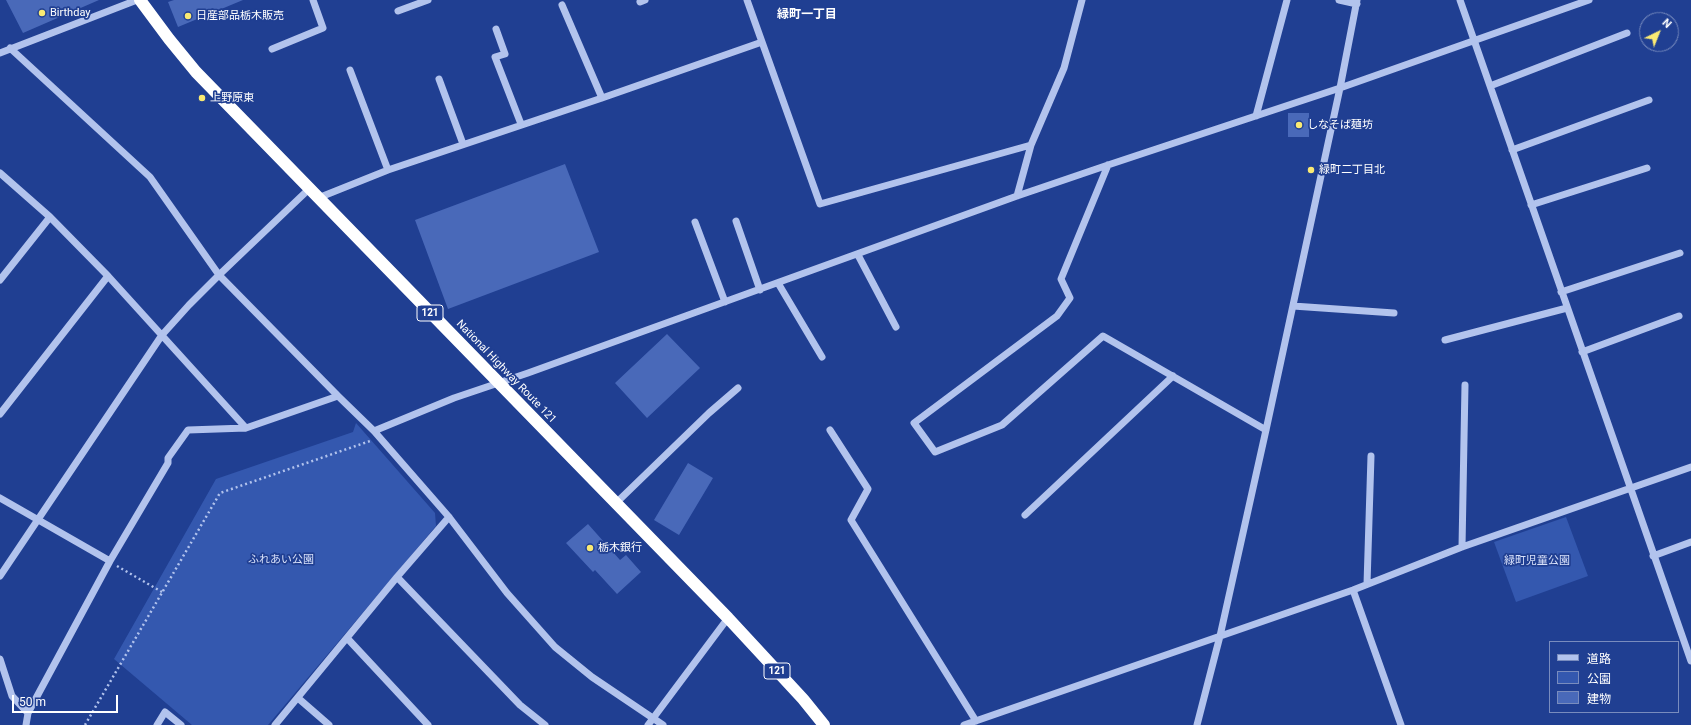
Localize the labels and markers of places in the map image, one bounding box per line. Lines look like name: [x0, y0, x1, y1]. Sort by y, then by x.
place label: Birthday: [50, 6, 90, 20]
marker: Birthday: [37, 8, 47, 18]
place label: 日産部品栃木販売: [196, 9, 284, 23]
marker: 日産部品栃木販売: [183, 11, 193, 21]
place label: 上野原東: [210, 91, 254, 105]
marker: 上野原東: [197, 93, 207, 103]
place label: しなそば麺坊: [1307, 118, 1373, 132]
marker: しなそば麺坊: [1294, 120, 1304, 130]
place label: 緑町二丁目北: [1319, 163, 1385, 177]
marker: 緑町二丁目北: [1306, 165, 1316, 175]
place label: 栃木銀行: [598, 541, 642, 555]
marker: 栃木銀行: [585, 543, 595, 553]

